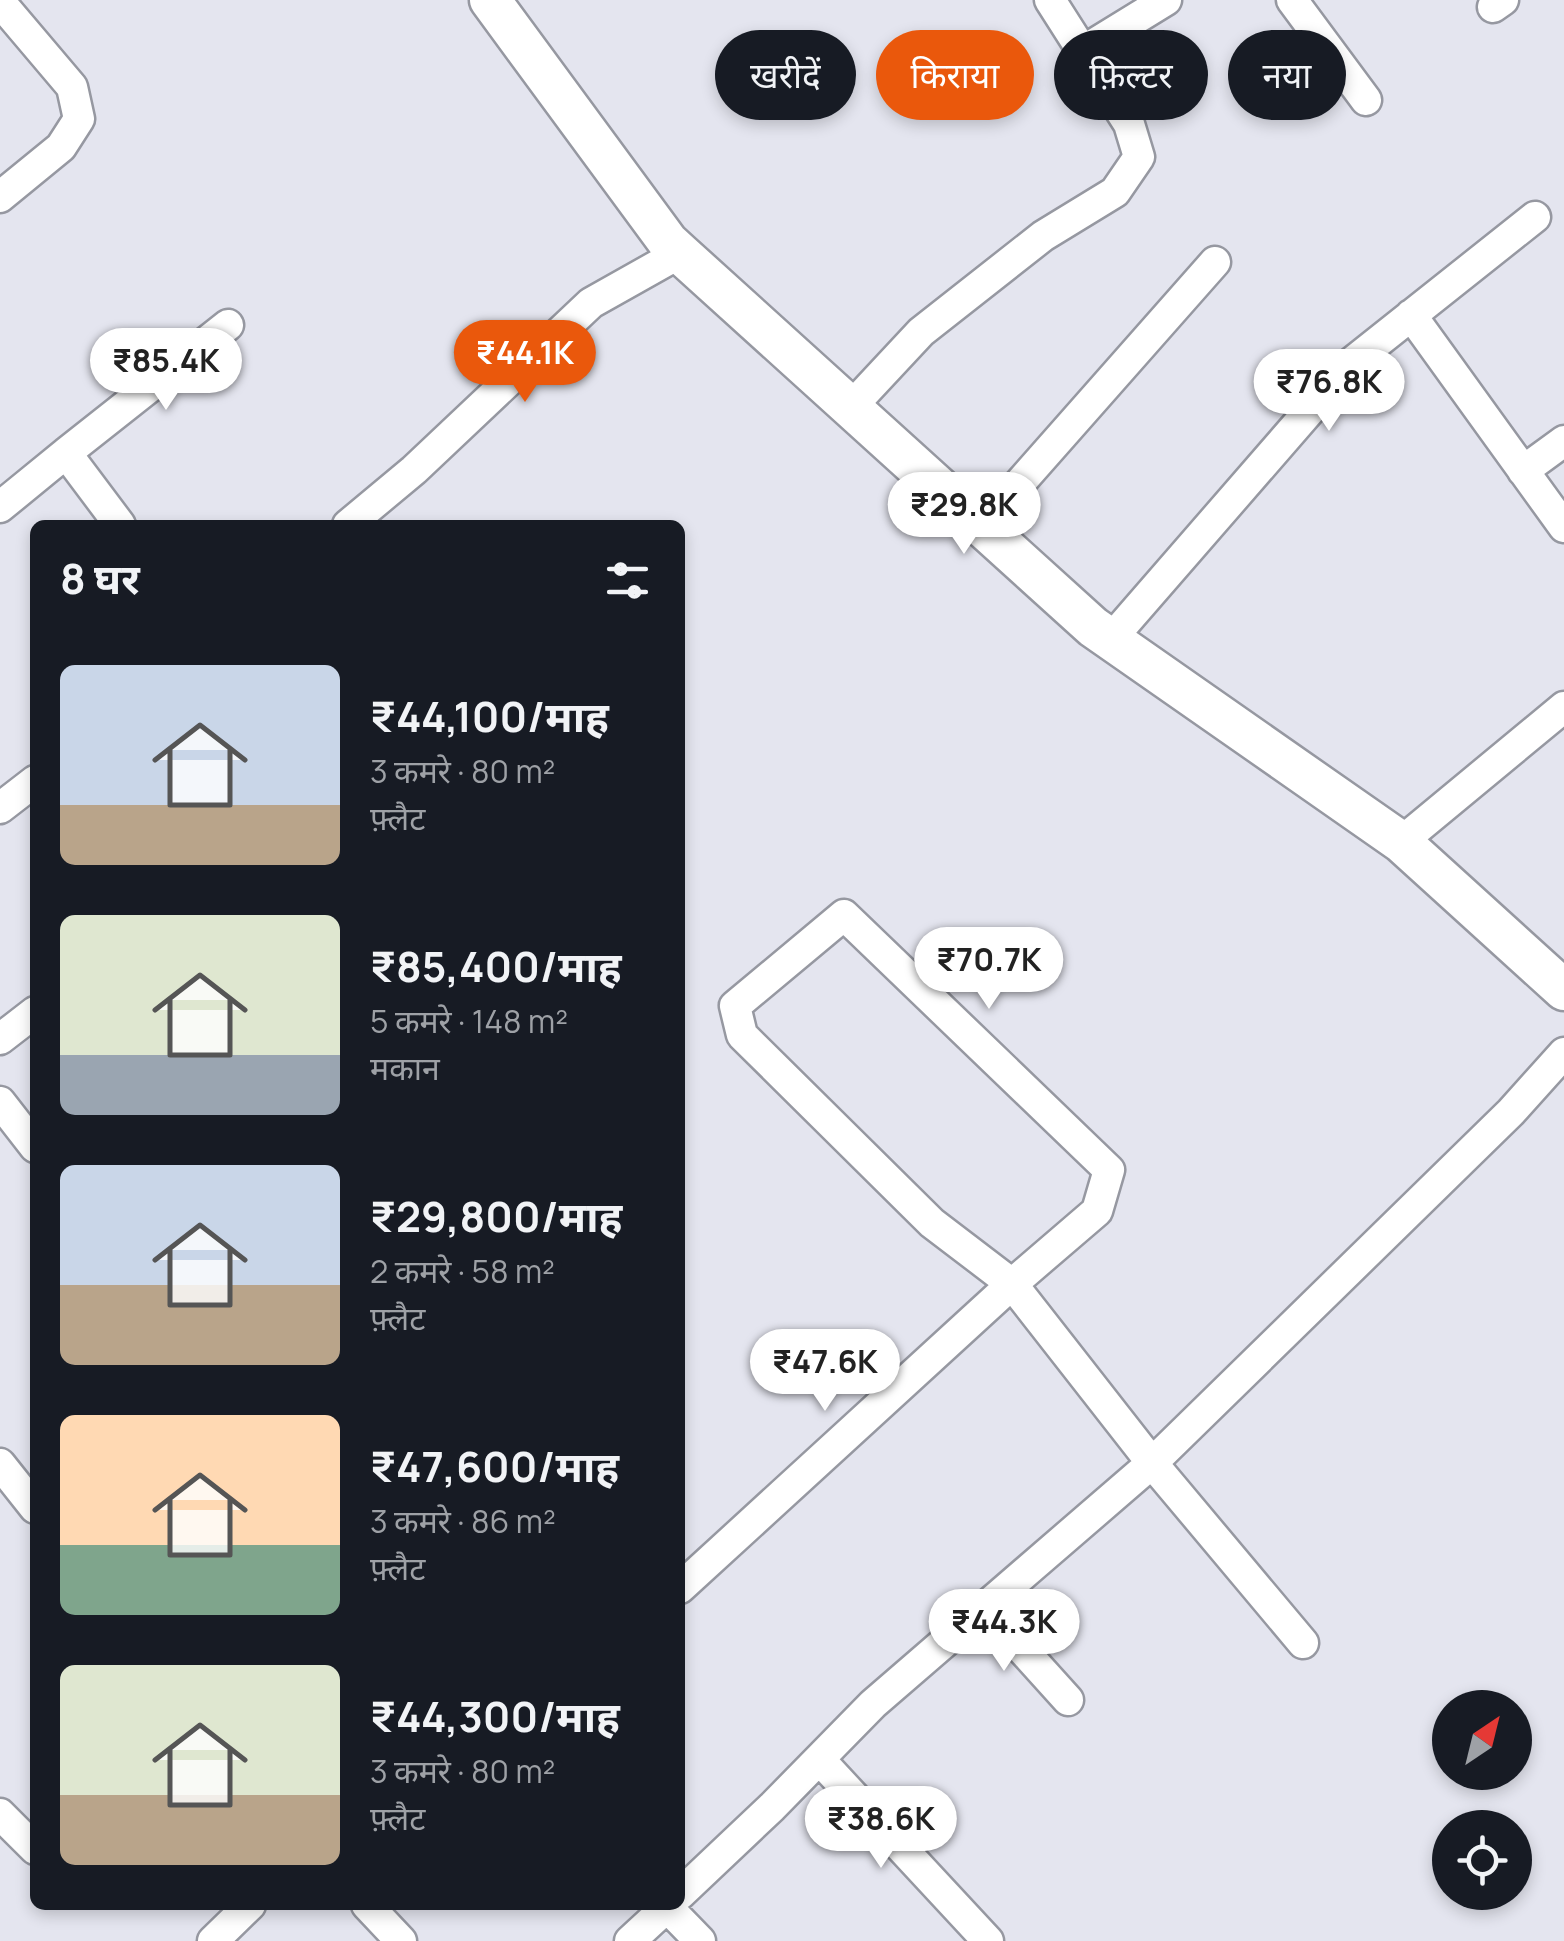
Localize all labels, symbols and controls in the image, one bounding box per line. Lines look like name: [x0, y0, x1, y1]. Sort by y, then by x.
chip: खरीदें: [715, 30, 856, 120]
chip: किराया: [876, 30, 1034, 120]
chip: फ़िल्टर: [1054, 30, 1208, 120]
chip: नया: [1228, 30, 1346, 120]
pin: ₹44.1K: [444, 320, 606, 405]
pin: ₹85.4K: [85, 328, 247, 413]
text: ₹44.1K: [476, 330, 574, 374]
text: ₹85.4K: [112, 338, 220, 382]
pin: ₹76.8K: [1248, 349, 1410, 434]
text: ₹76.8K: [1276, 359, 1382, 403]
pin: ₹29.8K: [883, 472, 1045, 557]
text: ₹29.8K: [910, 482, 1018, 526]
text: 8 घर: [60, 549, 140, 607]
icon: filters: [600, 553, 655, 608]
text: ₹44,100/माह: [370, 687, 609, 745]
icon: home: [140, 705, 260, 825]
text: 3 कमरे · 80 m²: [370, 749, 555, 793]
text: फ़्लैट: [370, 796, 425, 840]
pin: ₹70.7K: [908, 927, 1070, 1012]
text: ₹85,400/माह: [370, 937, 622, 995]
text: ₹70.7K: [936, 937, 1042, 981]
icon: home: [140, 955, 260, 1075]
text: 5 कमरे · 148 m²: [370, 999, 568, 1043]
text: मकान: [370, 1046, 440, 1090]
text: ₹29,800/माह: [370, 1187, 622, 1245]
icon: home: [140, 1205, 260, 1325]
text: 2 कमरे · 58 m²: [370, 1249, 555, 1293]
text: फ़्लैट: [370, 1296, 425, 1340]
pin: ₹47.6K: [744, 1329, 906, 1414]
text: ₹47.6K: [772, 1339, 878, 1383]
text: ₹47,600/माह: [370, 1437, 619, 1495]
icon: home: [140, 1455, 260, 1575]
text: 3 कमरे · 86 m²: [370, 1499, 556, 1543]
text: फ़्लैट: [370, 1546, 425, 1590]
pin: ₹44.3K: [923, 1589, 1085, 1674]
text: ₹44.3K: [951, 1599, 1057, 1643]
text: ₹44,300/माह: [370, 1687, 620, 1745]
north arrow: [1432, 1690, 1532, 1790]
map controls: [1432, 1690, 1532, 1910]
icon: home: [140, 1705, 260, 1825]
text: 3 कमरे · 80 m²: [370, 1749, 555, 1793]
pin: ₹38.6K: [800, 1786, 962, 1871]
text: फ़्लैट: [370, 1796, 425, 1840]
text: ₹38.6K: [827, 1796, 935, 1840]
button: locate: [1432, 1810, 1532, 1910]

